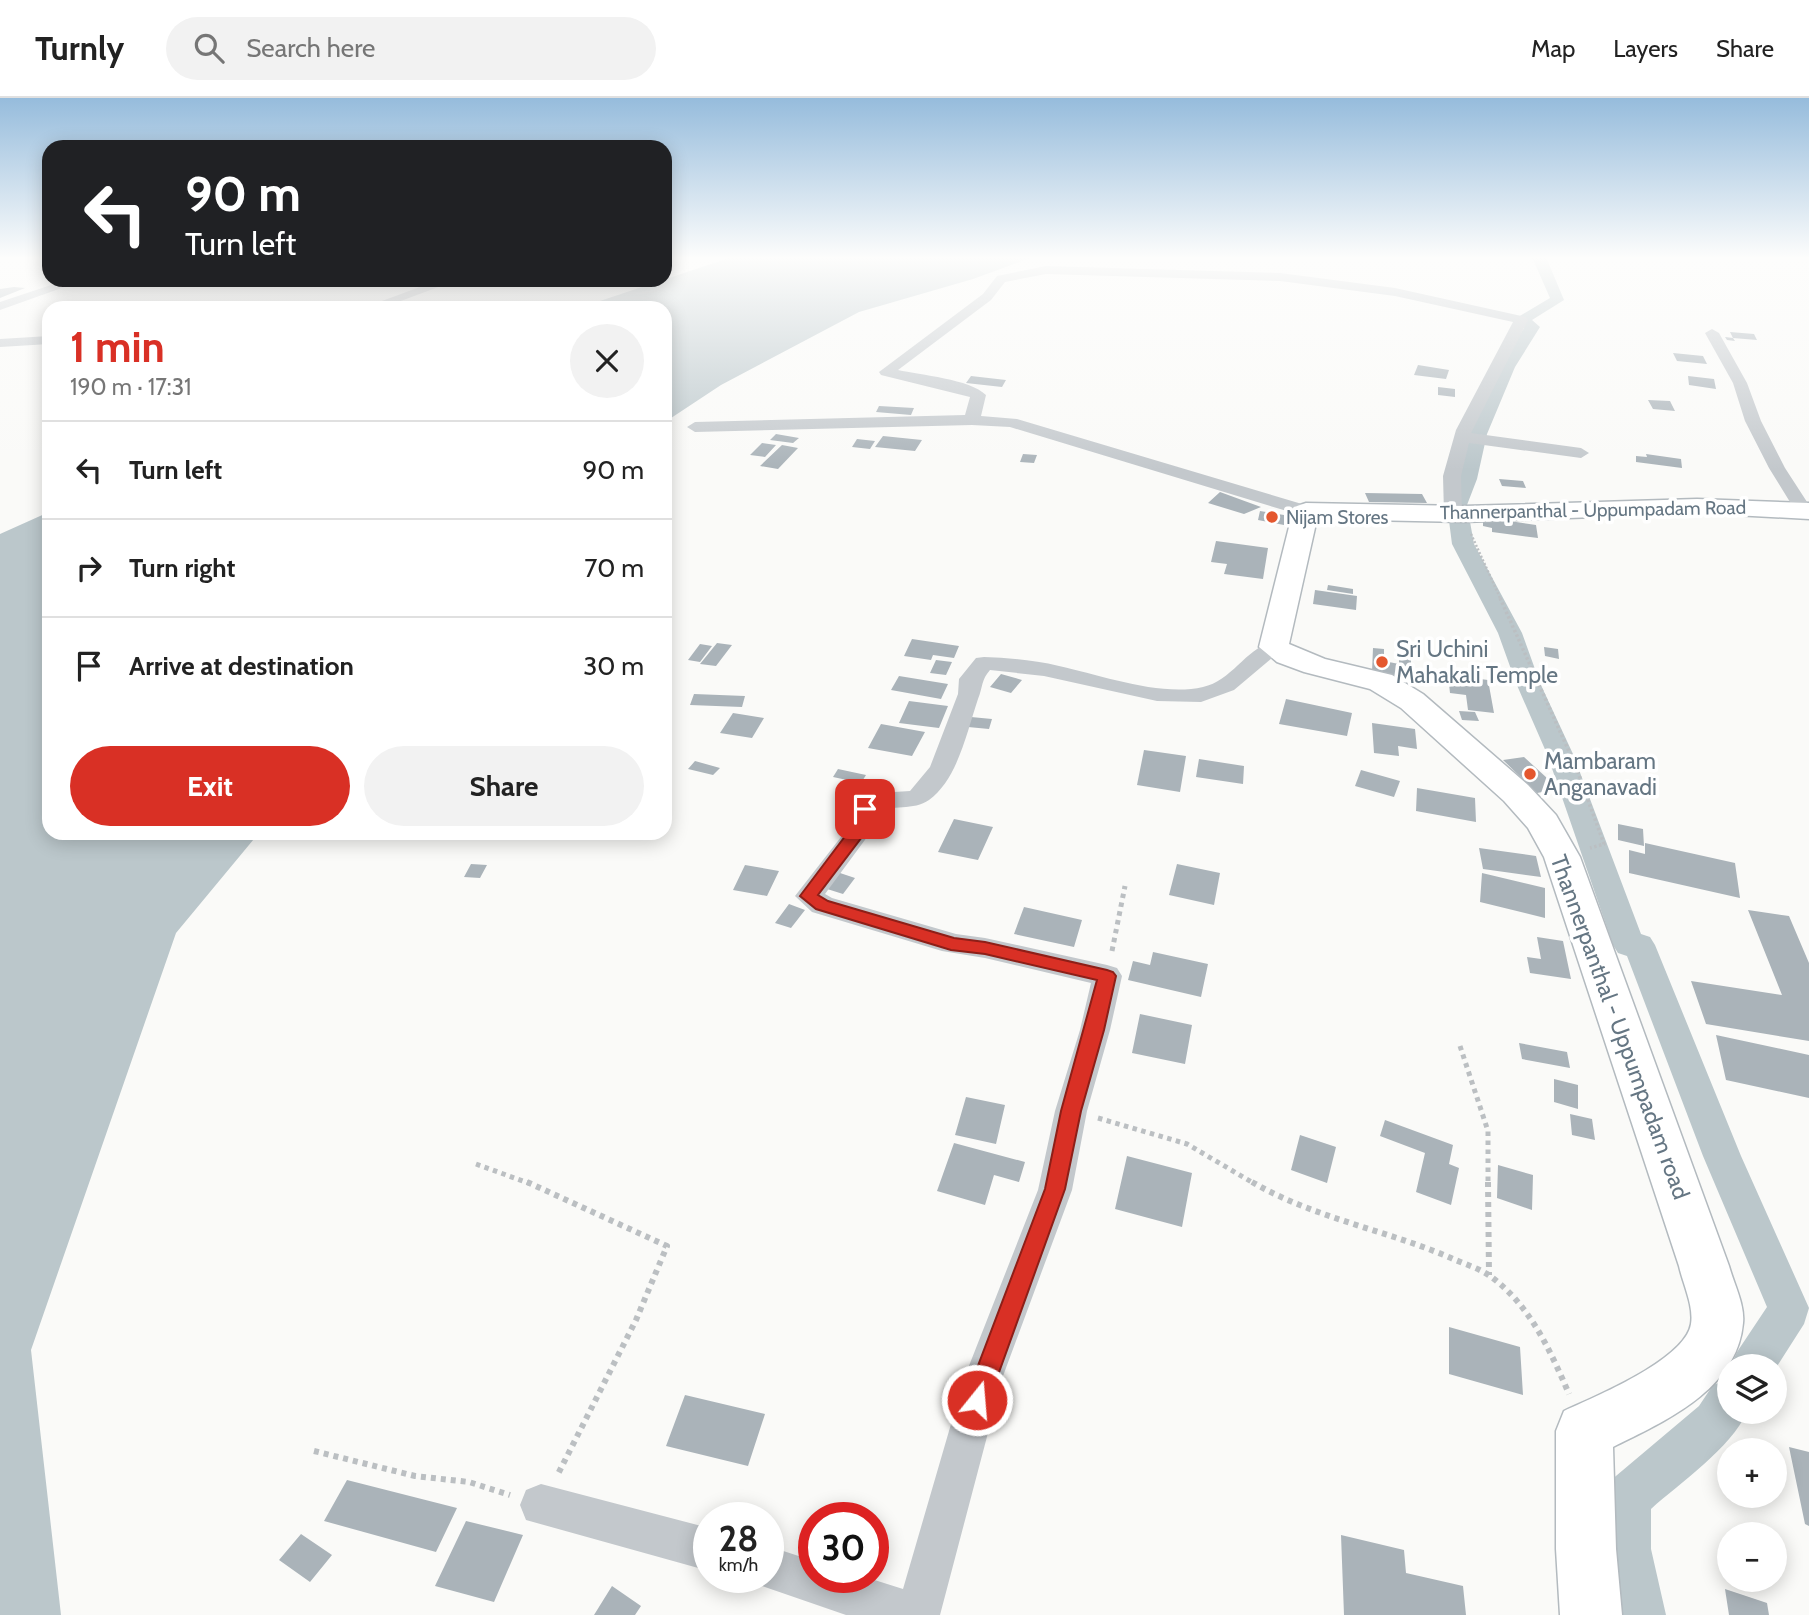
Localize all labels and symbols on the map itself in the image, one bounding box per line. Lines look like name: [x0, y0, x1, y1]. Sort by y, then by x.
street label: Thannerpanthal - Uppumpadam Road: [1440, 496, 1746, 524]
place label: Nijam Stores: [1286, 506, 1388, 529]
marker: Nijam Stores: [1264, 509, 1280, 525]
place label: Sri Uchini Mahakali Temple: [1396, 635, 1558, 689]
marker: Sri Uchini Mahakali Temple: [1374, 654, 1390, 670]
place label: Mambaram Anganavadi: [1544, 747, 1657, 801]
marker: Mambaram Anganavadi: [1522, 766, 1538, 782]
pin: [835, 779, 895, 839]
street label: Thannerpanthal - Uppumpadam road: [1545, 851, 1695, 1203]
position arrow: [940, 1363, 1014, 1437]
speed limit sign: 30: [798, 1502, 889, 1593]

